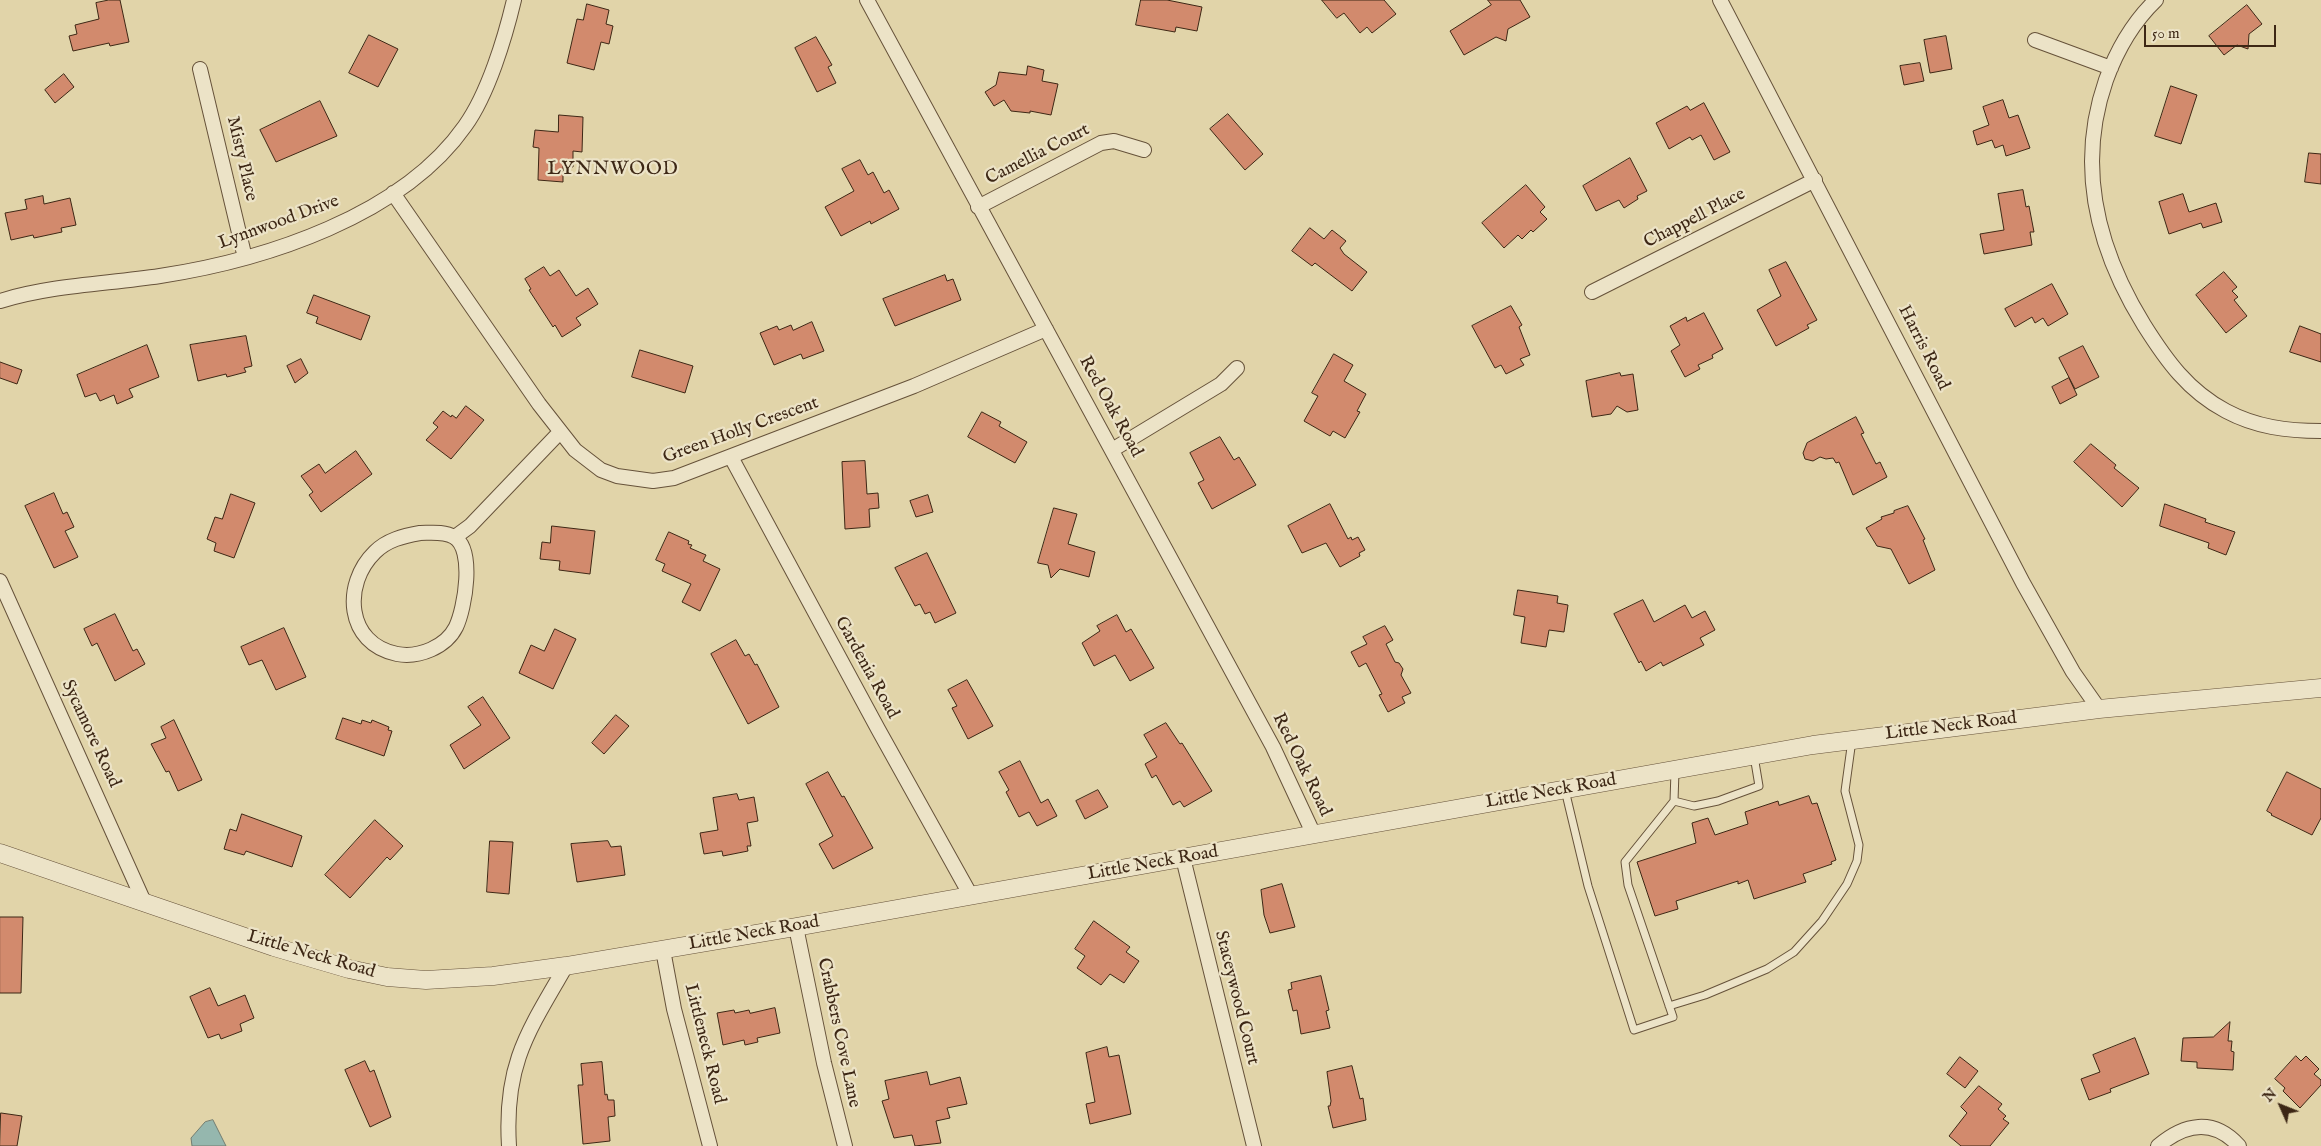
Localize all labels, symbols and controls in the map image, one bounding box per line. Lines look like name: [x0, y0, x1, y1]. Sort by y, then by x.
scale bar: [2146, 15, 2278, 47]
text: 50 m: [2152, 24, 2180, 43]
street label: Misty Place: [221, 115, 261, 203]
street label: Camellia Court: [982, 120, 1094, 190]
district label: LYNNWOOD: [546, 159, 680, 181]
street label: Chappell Place: [1641, 184, 1749, 254]
street label: Lynnwood Drive: [216, 191, 342, 255]
street label: Harris Road: [1892, 302, 1954, 394]
street label: Red Oak Road: [1073, 353, 1147, 461]
street label: Green Holly Crescent: [660, 393, 822, 469]
street label: Gardenia Road: [829, 613, 903, 723]
street label: Sycamore Road: [56, 677, 124, 791]
street label: Little Neck Road: [1884, 708, 2018, 746]
street label: Red Oak Road: [1267, 710, 1335, 820]
street label: Little Neck Road: [1484, 770, 1618, 814]
street label: Little Neck Road: [1086, 842, 1220, 886]
street label: Little Neck Road: [687, 912, 821, 956]
street label: Little Neck Road: [244, 926, 378, 984]
street label: Staceywood Court: [1209, 929, 1263, 1067]
street label: Crabbers Cove Lane: [812, 956, 864, 1110]
street label: Littleneck Road: [679, 982, 729, 1106]
north arrow: [2256, 1081, 2306, 1131]
text: N: [2260, 1085, 2281, 1106]

